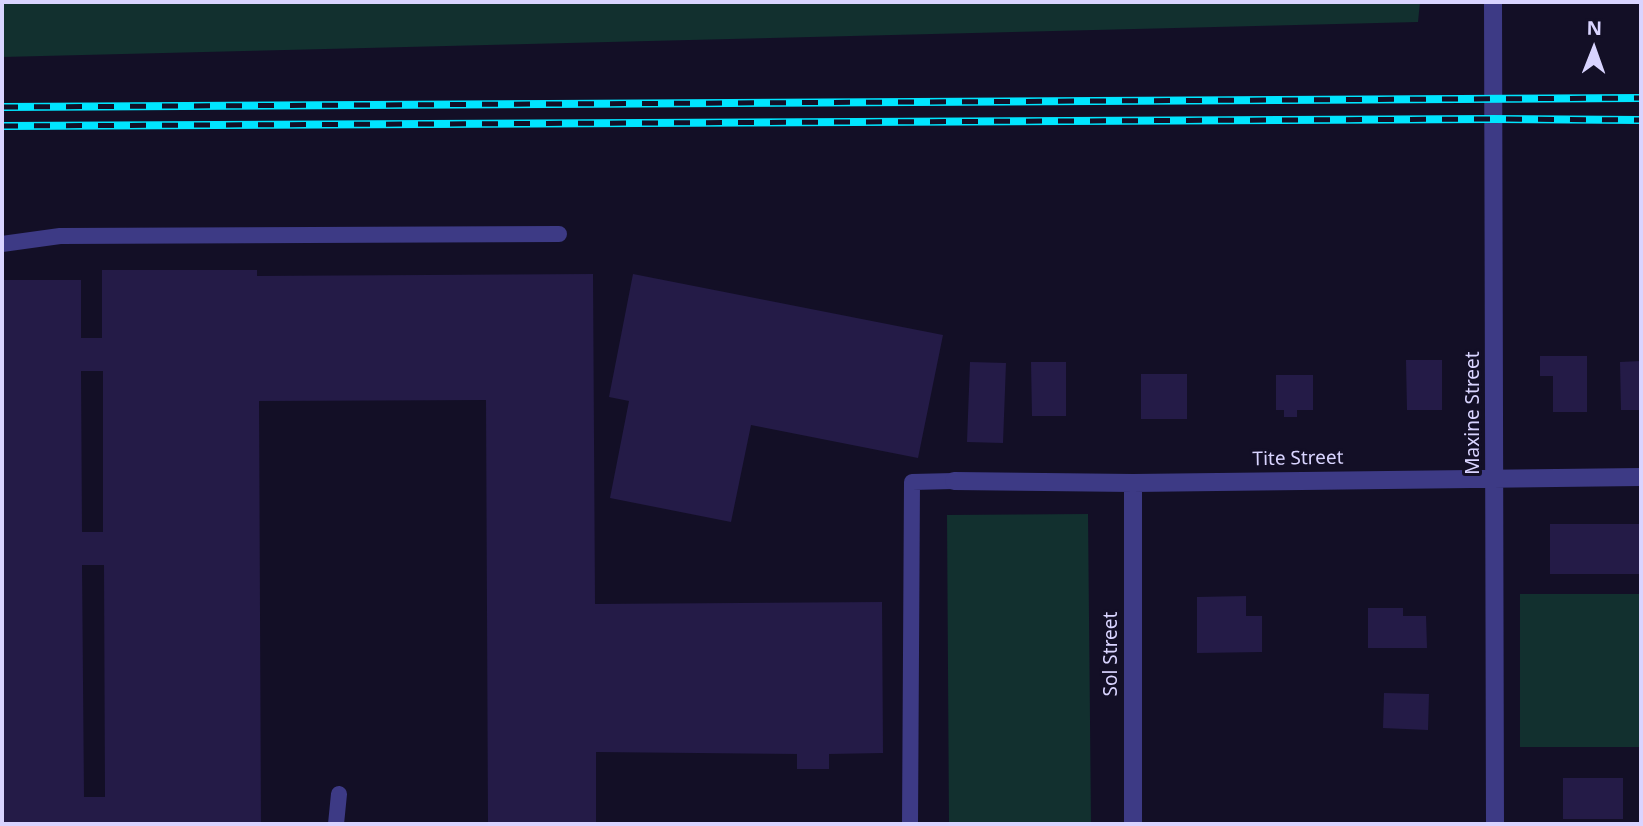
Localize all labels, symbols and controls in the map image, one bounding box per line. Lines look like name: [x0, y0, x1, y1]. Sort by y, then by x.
north arrow: [1559, 14, 1629, 84]
text: N: [1586, 15, 1602, 41]
street label: Maxine Street: [1463, 351, 1485, 475]
street label: Tite Street: [1252, 447, 1344, 471]
street label: Sol Street: [1101, 612, 1123, 696]

